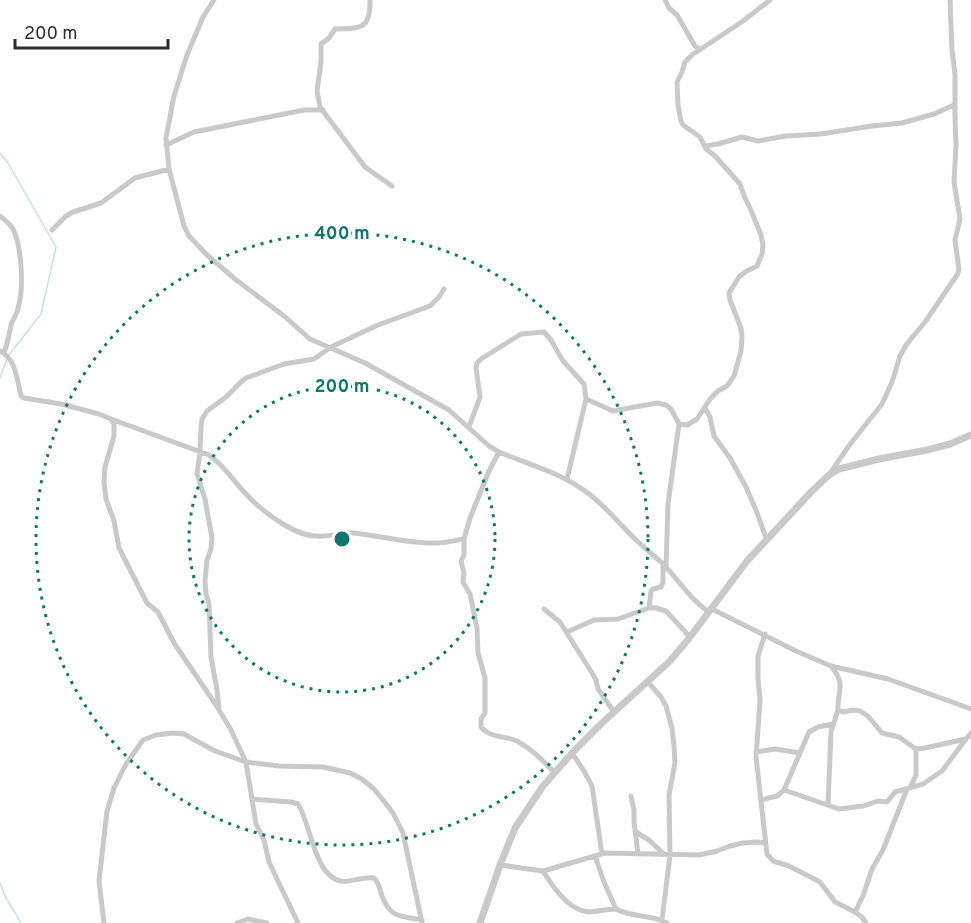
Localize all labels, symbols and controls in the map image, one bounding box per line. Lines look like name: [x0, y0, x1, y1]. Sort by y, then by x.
scale bar: [15, 12, 168, 50]
text: 200 m: [24, 23, 77, 46]
text: 400 m: [314, 223, 370, 246]
text: 200 m: [314, 376, 370, 399]
centre of rings: [332, 529, 352, 549]

